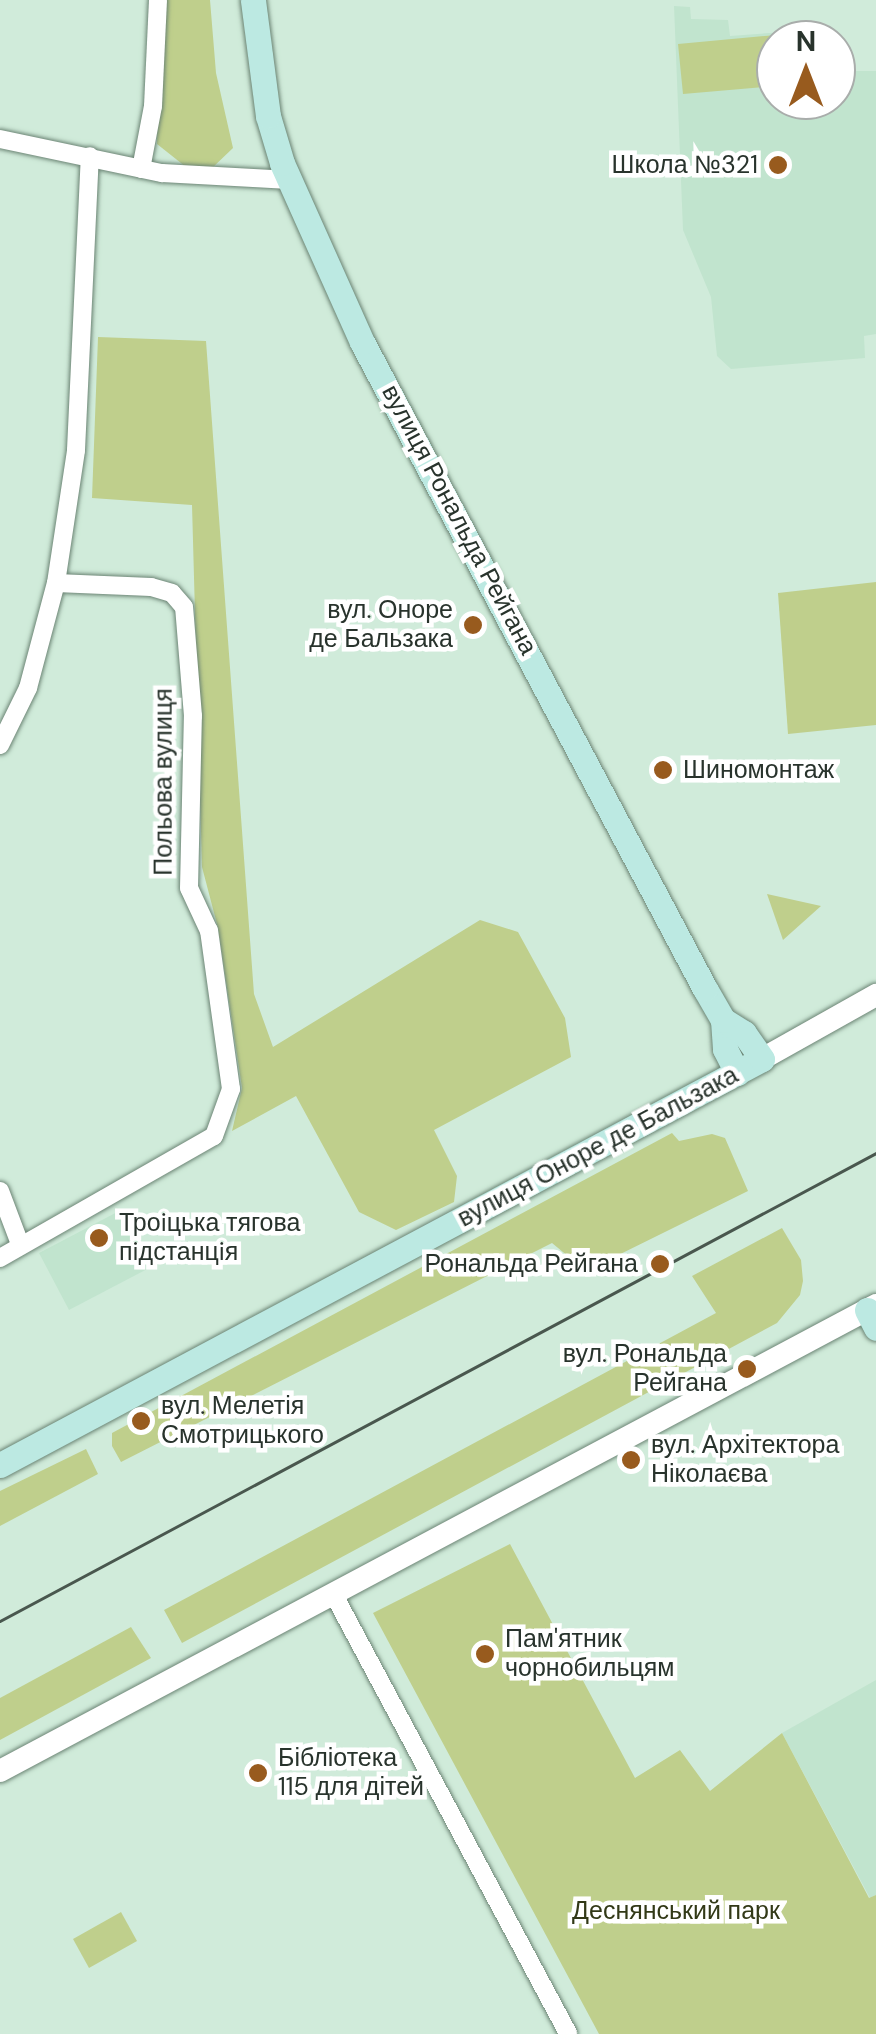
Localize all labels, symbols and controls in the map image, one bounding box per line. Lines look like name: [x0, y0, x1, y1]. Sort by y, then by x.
north arrow: [756, 20, 856, 120]
text: N: [796, 23, 816, 60]
place label: Школа №321: [612, 150, 758, 180]
marker: Школа №321: [767, 154, 789, 176]
street label: вулиця Рональда Рейгана: [375, 380, 543, 660]
place label: вул. Оноре де Бальзака: [309, 596, 453, 655]
marker: вул. Оноре де Бальзака: [462, 614, 484, 636]
street label: Польова вулиця: [149, 688, 179, 876]
place label: Шиномонтаж: [683, 755, 834, 785]
marker: Шиномонтаж: [652, 759, 674, 781]
street label: вулиця Оноре де Бальзака: [453, 1060, 743, 1234]
place label: Троiцька тягова пiдстанцiя: [119, 1209, 300, 1268]
marker: Троiцька тягова пiдстанцiя: [88, 1227, 110, 1249]
place label: Рональда Рейгана: [424, 1249, 638, 1279]
marker: Рональда Рейгана: [647, 1251, 673, 1277]
place label: вул. Рональда Рейгана: [563, 1340, 727, 1399]
marker: вул. Рональда Рейгана: [736, 1358, 758, 1380]
place label: вул. Мелетія Смотрицького: [161, 1392, 324, 1451]
marker: вул. Мелетія Смотрицького: [130, 1410, 152, 1432]
place label: вул. Архітектора Ніколаєва: [651, 1431, 839, 1490]
marker: вул. Архітектора Ніколаєва: [620, 1449, 642, 1471]
place label: Пам'ятник чорнобильцям: [505, 1625, 674, 1684]
marker: Пам'ятник чорнобильцям: [474, 1643, 496, 1665]
place label: Бібліотека 115 для дітей: [278, 1744, 424, 1803]
marker: Бібліотека 115 для дітей: [247, 1762, 269, 1784]
park label: Деснянський парк: [572, 1896, 780, 1926]

